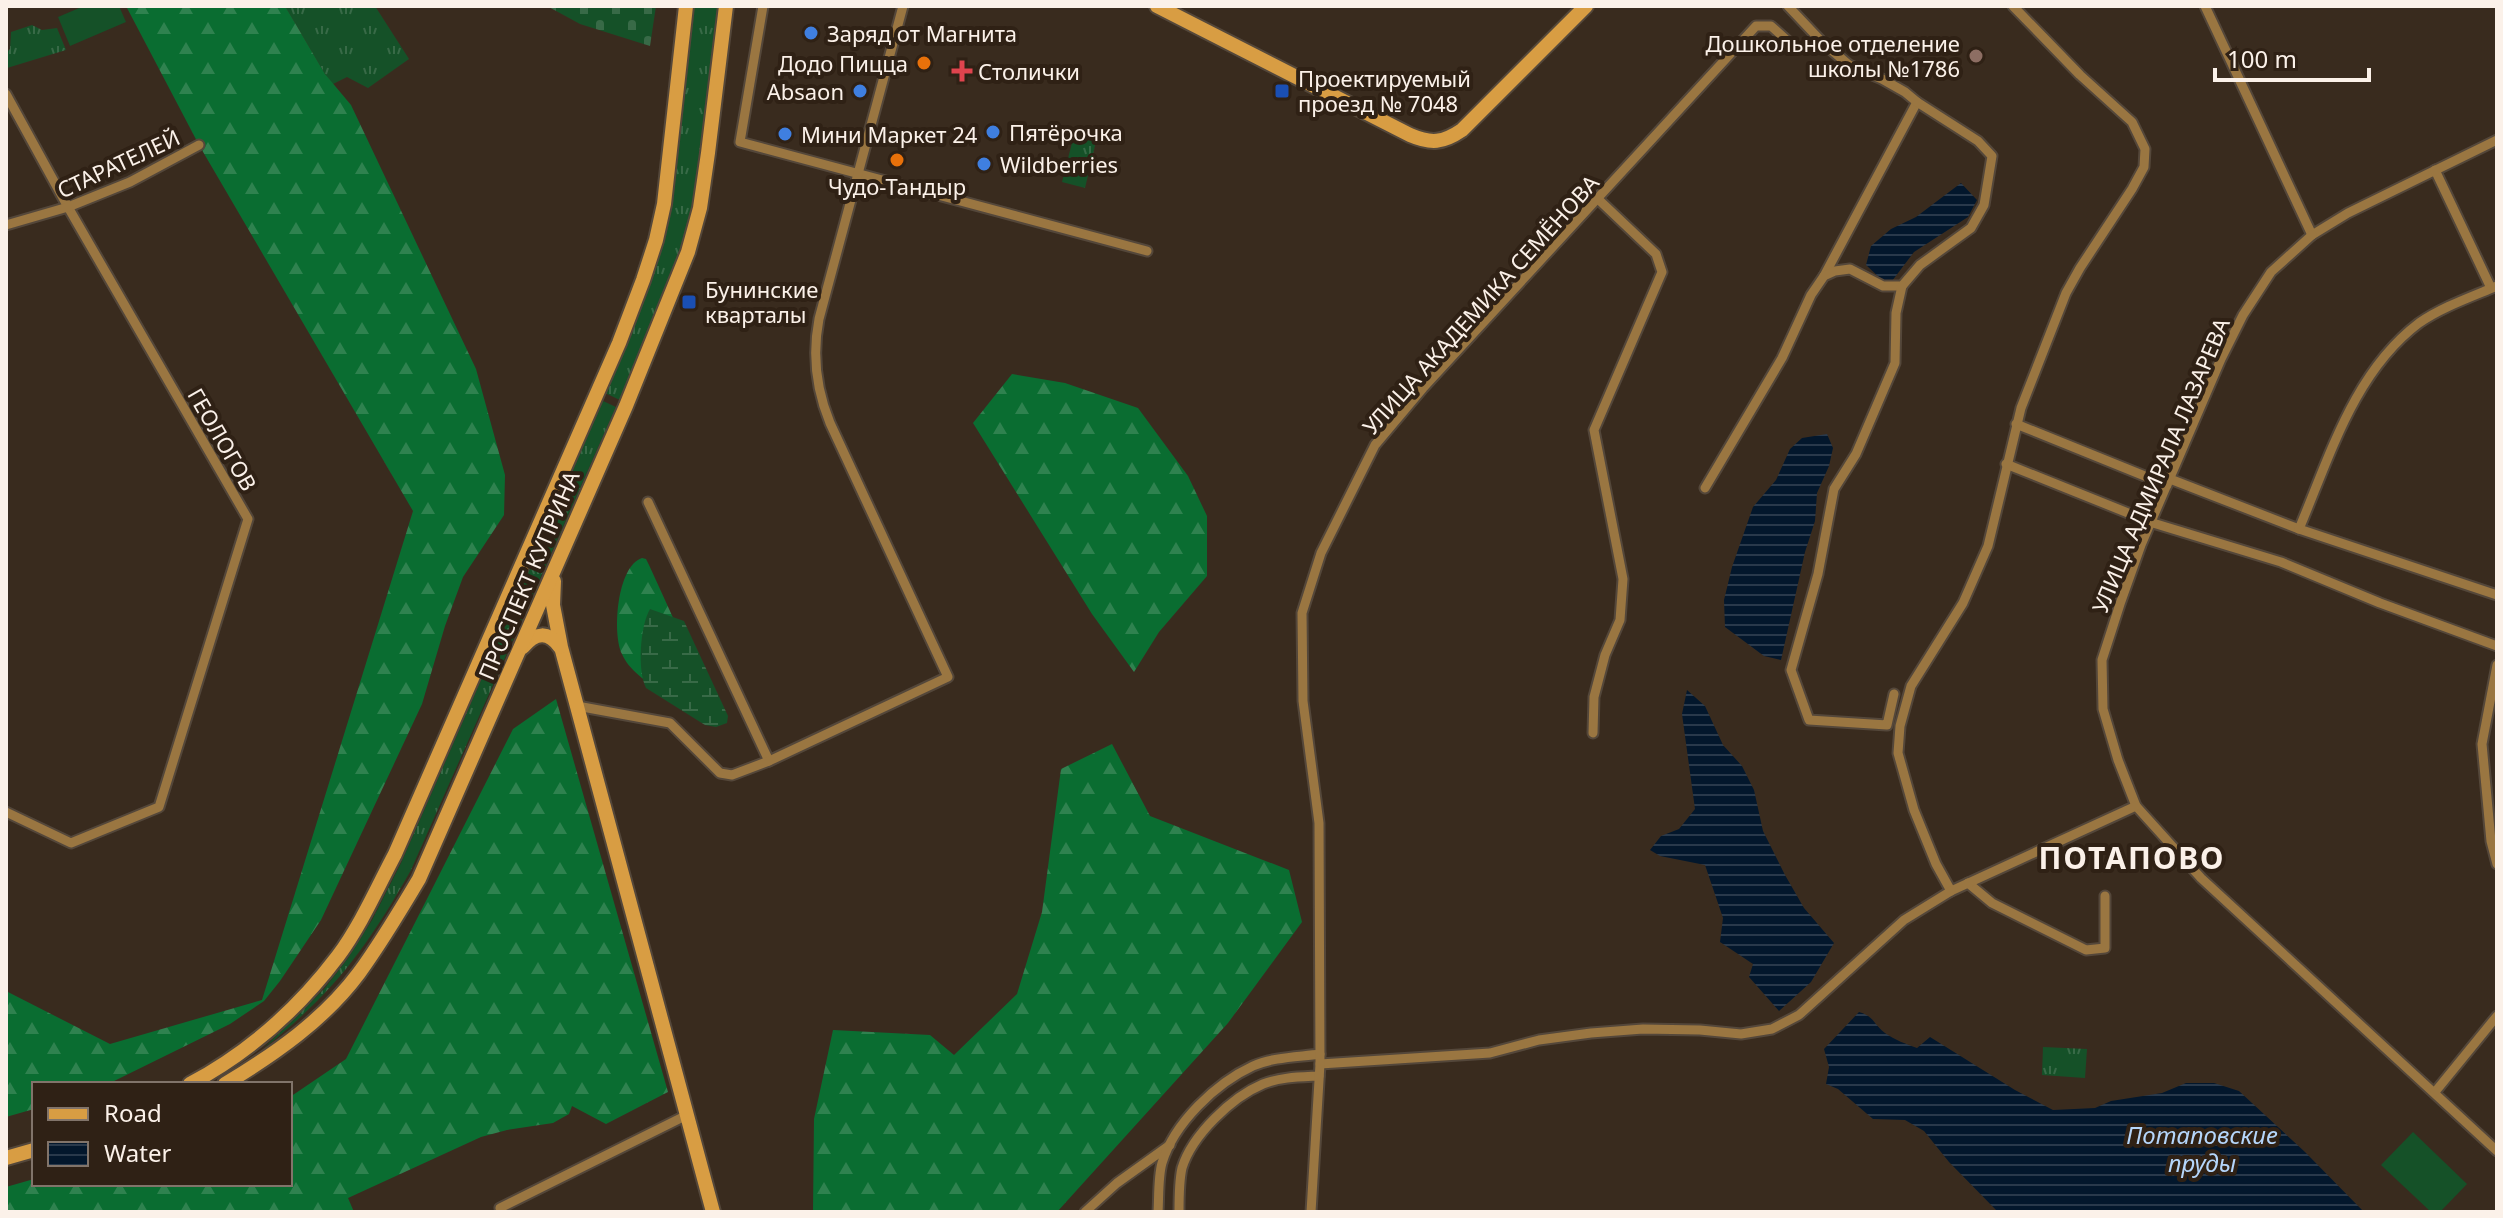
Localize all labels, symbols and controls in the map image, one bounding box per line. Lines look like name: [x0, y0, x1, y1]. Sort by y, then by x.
place label: Заряд от Магнита: [827, 18, 1017, 48]
marker: Заряд от Магнита: [802, 24, 820, 42]
place label: Дошкольное отделение школы №1786: [1706, 28, 1960, 83]
scale bar: [2215, 32, 2369, 82]
text: 100 m: [2227, 42, 2297, 75]
marker: Дошкольное отделение школы №1786: [1967, 47, 1985, 65]
place label: Додо Пицца: [778, 48, 908, 78]
marker: Додо Пицца: [915, 54, 933, 72]
place label: Столички: [978, 56, 1080, 86]
marker: Столички: [953, 62, 971, 80]
place label: Проектируемый проезд № 7048: [1298, 63, 1471, 118]
place label: Absaon: [767, 76, 844, 106]
marker: Absaon: [851, 82, 869, 100]
marker: Проектируемый проезд № 7048: [1273, 82, 1291, 100]
place label: Пятёрочка: [1009, 117, 1123, 147]
place label: Мини Маркет 24: [801, 119, 978, 149]
street label: СТАРАТЕЛЕЙ: [52, 121, 184, 205]
marker: Пятёрочка: [984, 123, 1002, 141]
marker: Мини Маркет 24: [776, 125, 794, 143]
place label: Wildberries: [1000, 149, 1118, 179]
marker: Чудо-Тандыр: [888, 151, 906, 169]
marker: Wildberries: [975, 155, 993, 173]
street label: УЛИЦА АКАДЕМИКА СЕМЁНОВА: [1355, 167, 1605, 440]
place label: Чудо-Тандыр: [828, 171, 966, 201]
place label: Бунинские кварталы: [705, 274, 818, 329]
marker: Бунинские кварталы: [680, 293, 698, 311]
street label: УЛИЦА АДМИРАЛА ЛАЗАРЕВА: [2084, 312, 2236, 617]
street label: ГЕОЛОГОВ: [182, 382, 264, 496]
street label: ПРОСПЕКТ КУПРИНА: [470, 465, 586, 684]
district label: ПОТАПОВО: [2039, 837, 2225, 878]
legend: [32, 1082, 292, 1186]
text: Road: [104, 1096, 162, 1129]
water label: Потаповские пруды: [2126, 1118, 2278, 1179]
text: Water: [104, 1136, 172, 1169]

